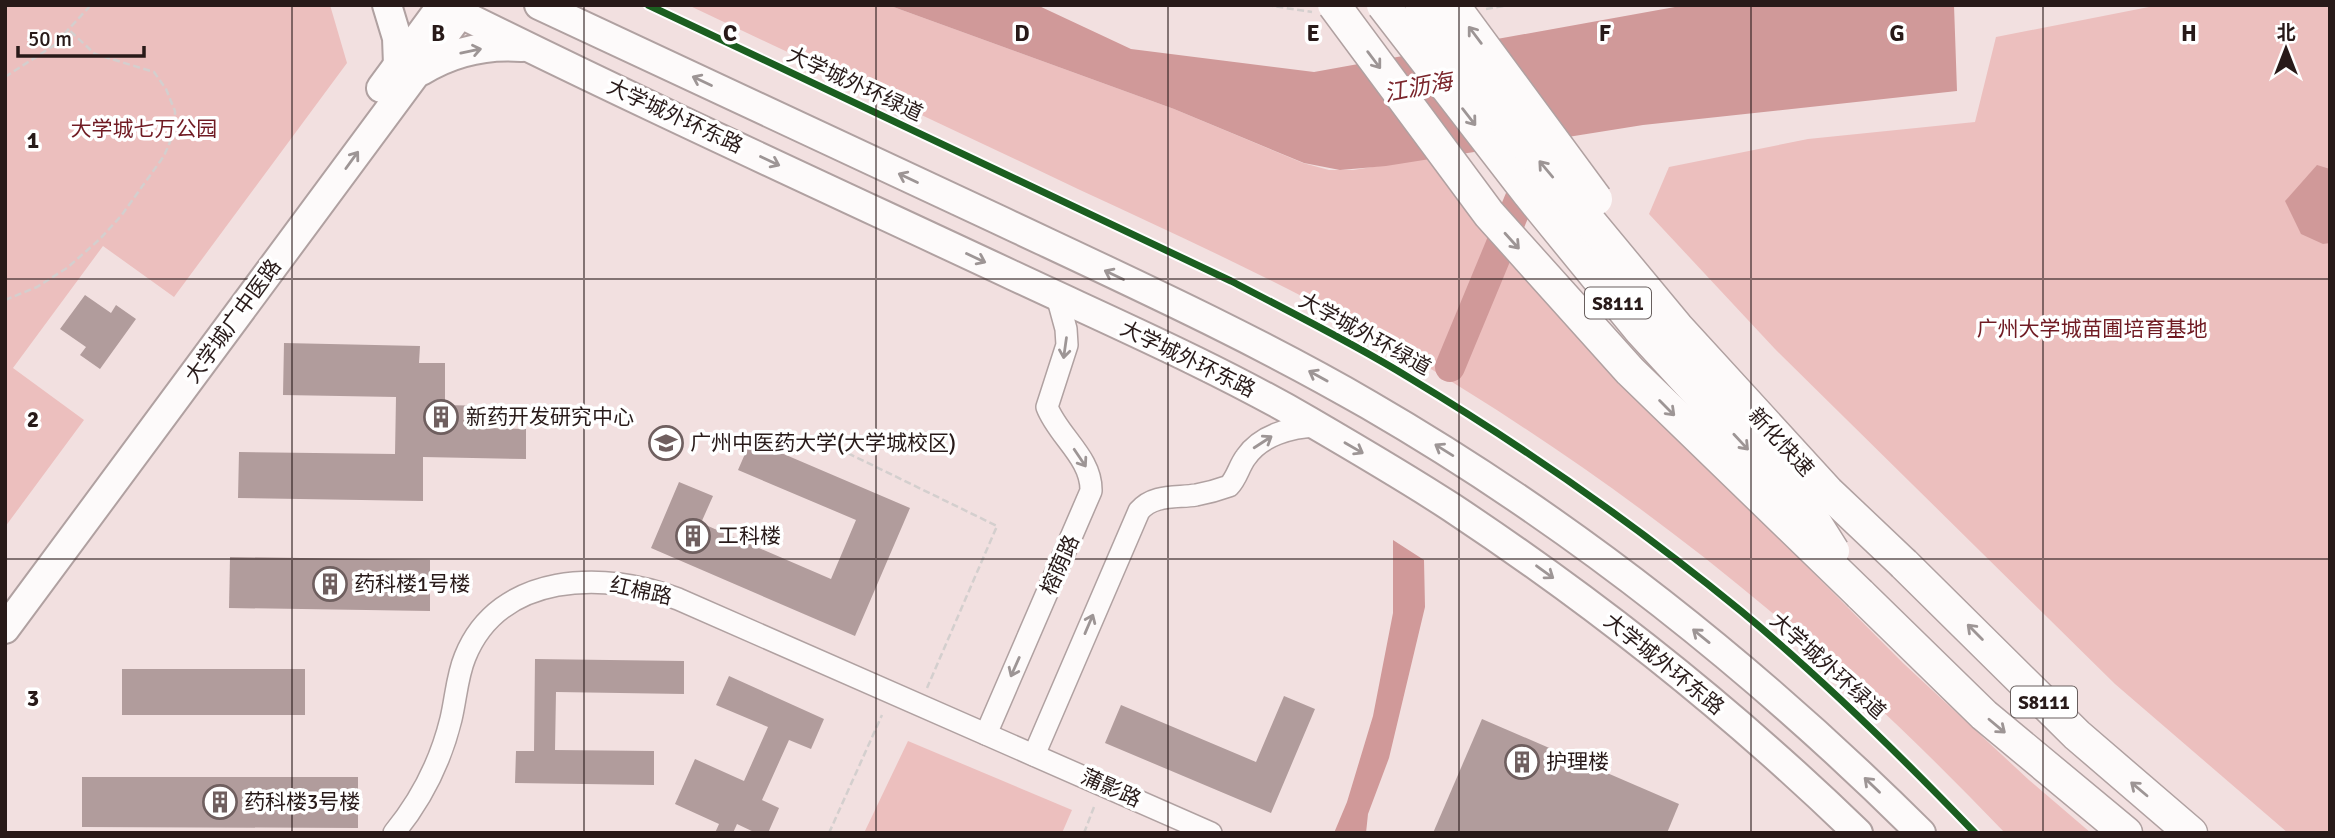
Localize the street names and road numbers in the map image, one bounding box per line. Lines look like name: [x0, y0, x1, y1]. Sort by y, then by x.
street label: 大学城外环绿道: [783, 41, 927, 127]
street label: 大学城外环东路: [603, 73, 747, 159]
street label: 大学城广中医路: [179, 254, 287, 388]
street label: 大学城外环绿道: [1294, 287, 1436, 381]
road number: S8111: [1585, 288, 1651, 318]
street label: 大学城外环东路: [1116, 315, 1260, 403]
street label: 新化快速: [1743, 402, 1819, 482]
street label: 榕荫路: [1035, 531, 1085, 599]
street label: 红棉路: [607, 572, 675, 610]
street label: 大学城外环绿道: [1765, 607, 1891, 725]
street label: 大学城外环东路: [1599, 608, 1729, 720]
road number: S8111: [2011, 687, 2077, 718]
street label: 蒲影路: [1077, 763, 1145, 813]

